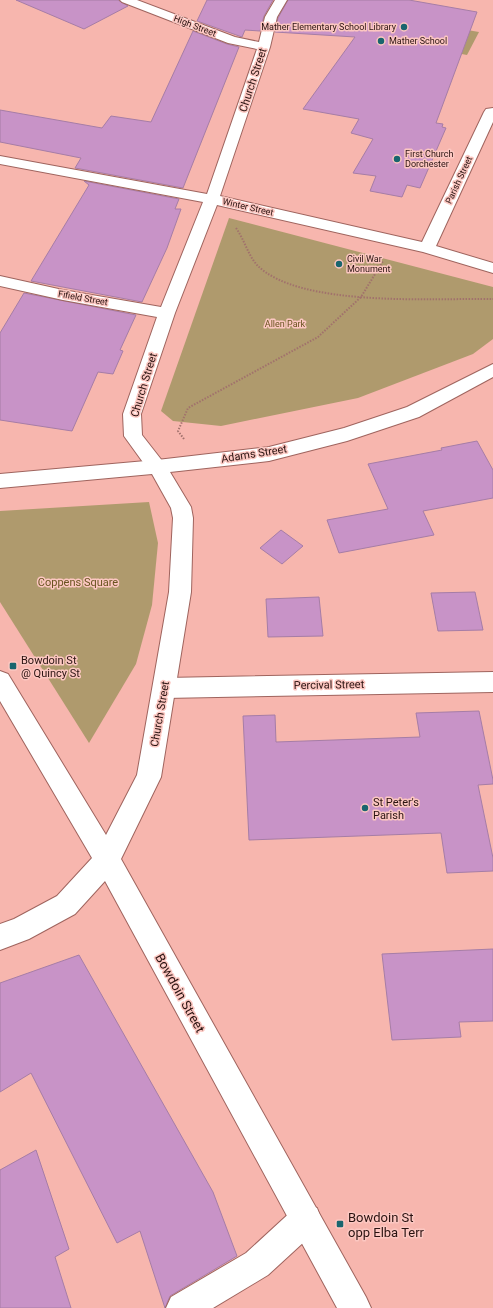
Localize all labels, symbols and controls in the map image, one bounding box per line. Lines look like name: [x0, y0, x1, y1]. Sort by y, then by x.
street label: High Street: [172, 13, 218, 39]
place label: Mather Elementary School Library: [261, 22, 397, 32]
marker: Mather Elementary School Library: [399, 22, 409, 32]
marker: Mather School: [376, 36, 386, 46]
place label: Mather School: [389, 36, 447, 46]
street label: Church Street: [237, 46, 270, 114]
place label: First Church Dorchester: [405, 149, 453, 169]
marker: First Church Dorchester: [392, 154, 402, 164]
street label: Parish Street: [444, 155, 474, 205]
street label: Winter Street: [222, 196, 274, 218]
place label: Civil War Monument: [347, 254, 391, 274]
marker: Civil War Monument: [334, 259, 344, 269]
street label: Fifield Street: [57, 289, 109, 307]
park label: Allen Park: [265, 319, 306, 329]
street label: Church Street: [128, 351, 160, 419]
street label: Adams Street: [220, 442, 288, 466]
park label: Coppens Square: [38, 576, 118, 589]
place label: Bowdoin St @ Quincy St: [21, 654, 80, 680]
marker: Bowdoin St @ Quincy St: [8, 661, 18, 671]
street label: Percival Street: [294, 678, 365, 692]
street label: Church Street: [148, 680, 172, 748]
place label: St Peter's Parish: [373, 796, 419, 822]
marker: St Peter's Parish: [360, 803, 370, 813]
street label: Bowdoin Street: [152, 951, 208, 1035]
place label: Bowdoin St opp Elba Terr: [348, 1210, 425, 1240]
marker: Bowdoin St opp Elba Terr: [335, 1219, 345, 1229]

